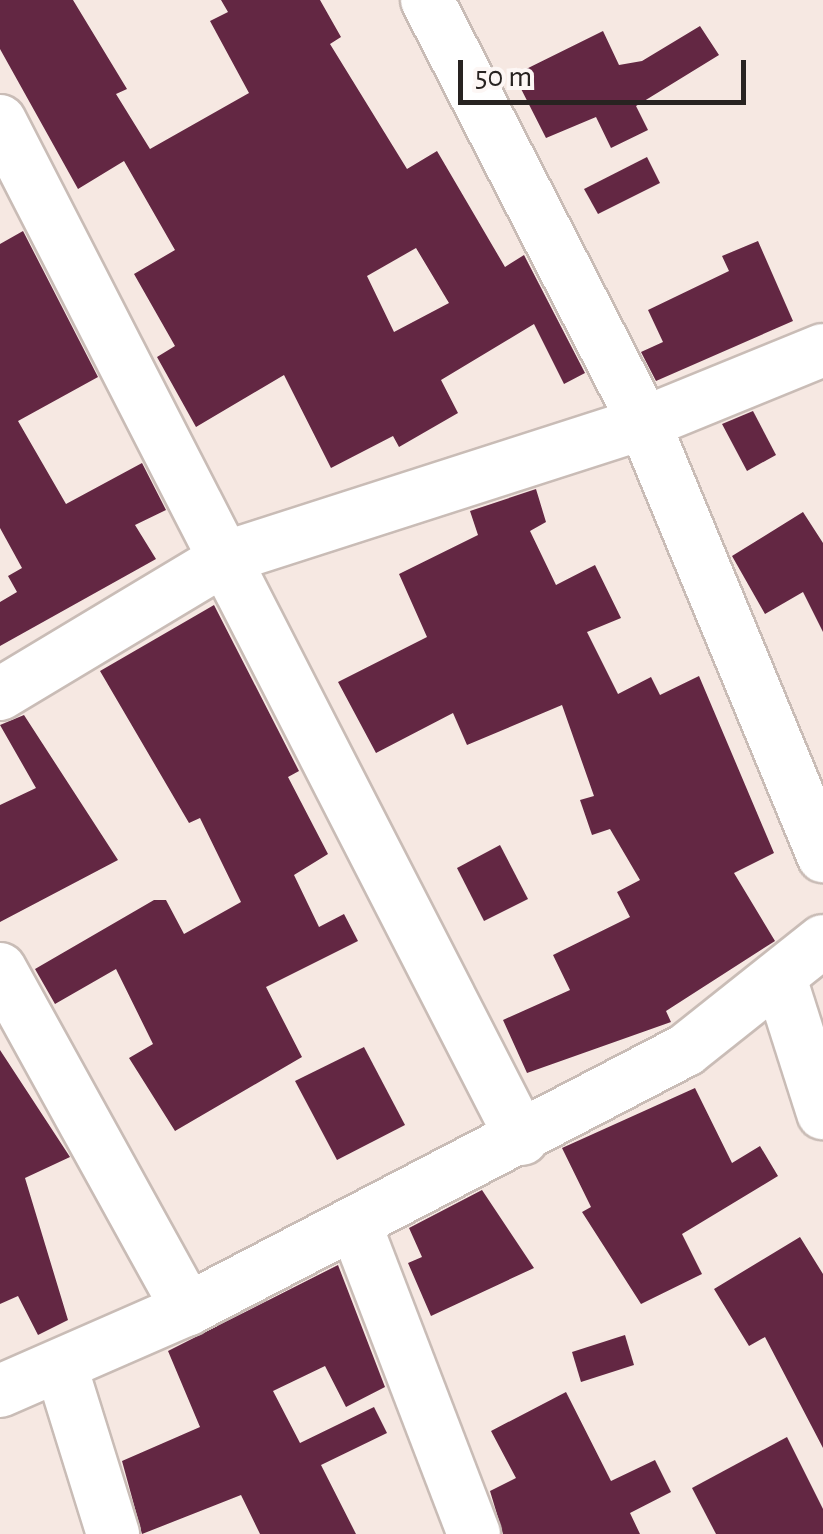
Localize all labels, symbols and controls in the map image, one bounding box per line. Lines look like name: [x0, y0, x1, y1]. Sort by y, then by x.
scale bar: [463, 40, 750, 102]
text: 50 m: [475, 62, 532, 92]

